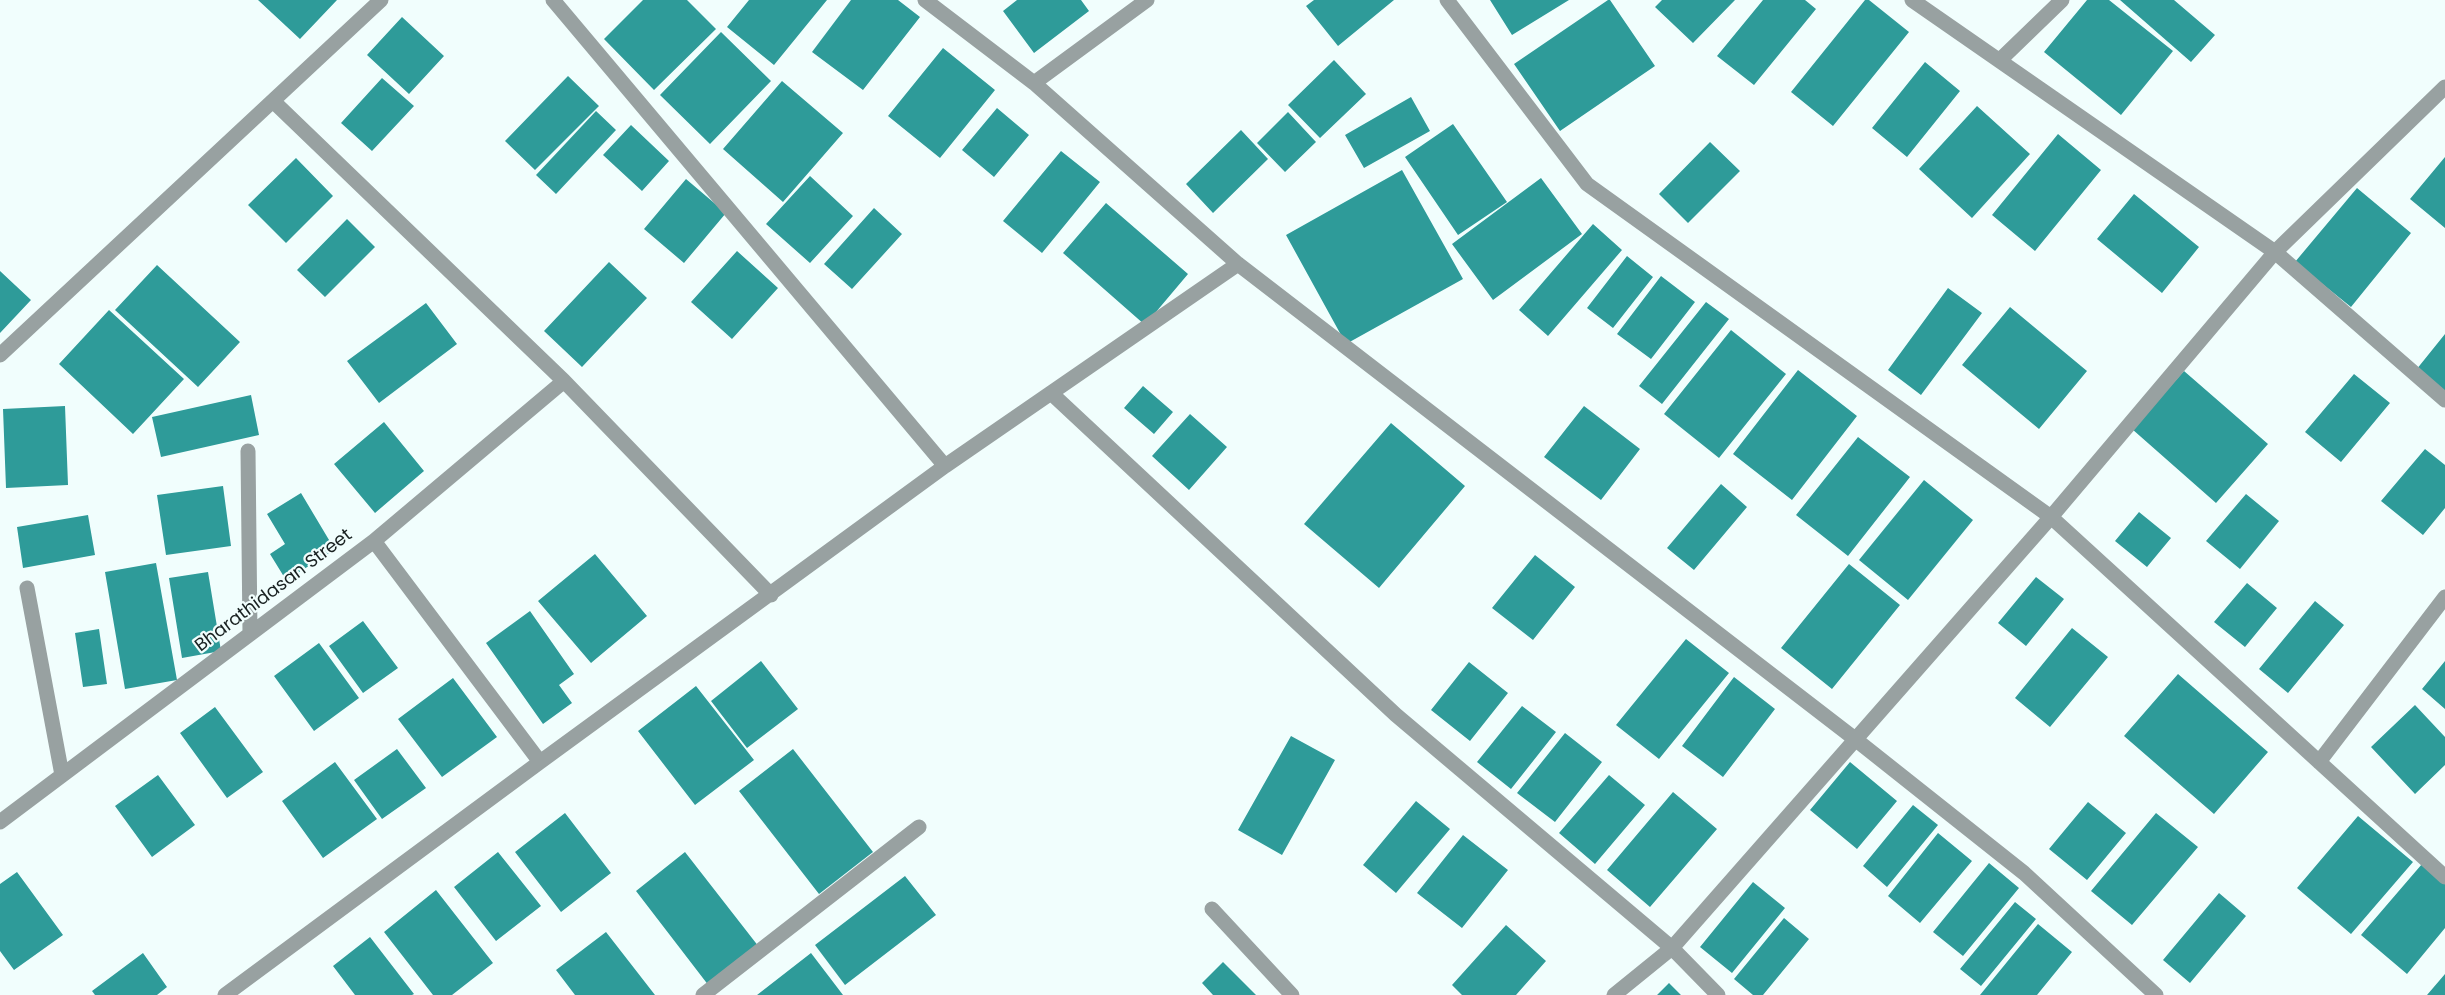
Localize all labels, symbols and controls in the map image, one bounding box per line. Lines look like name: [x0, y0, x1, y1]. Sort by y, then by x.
street label: Bharathidasan Street: [191, 525, 357, 657]

